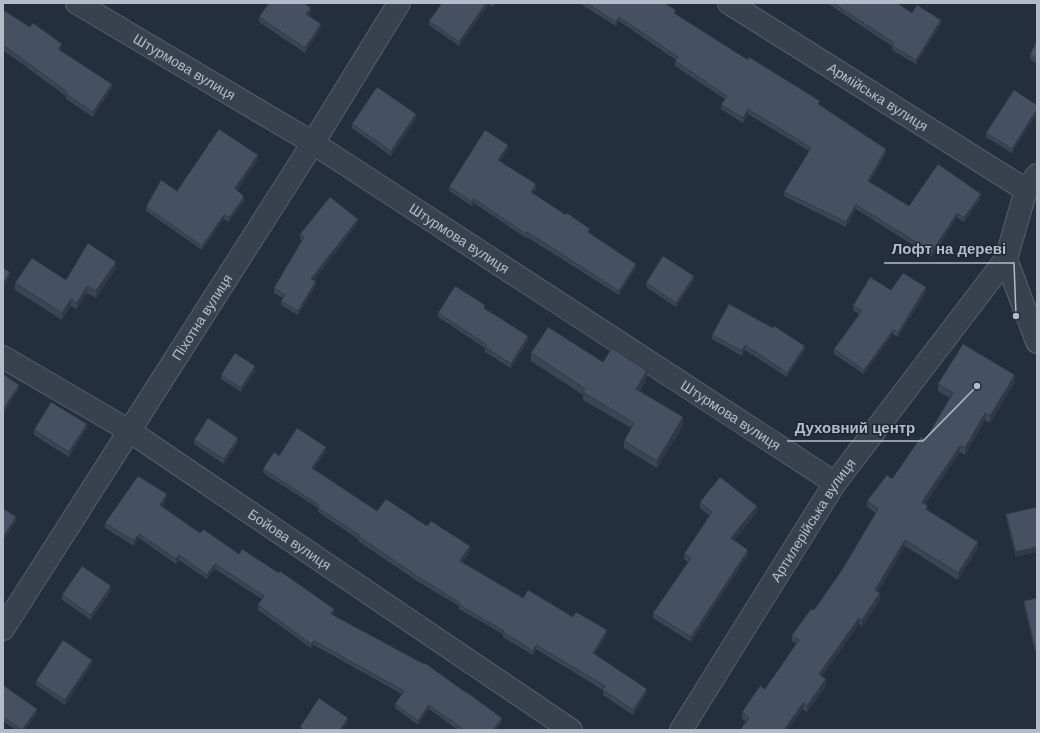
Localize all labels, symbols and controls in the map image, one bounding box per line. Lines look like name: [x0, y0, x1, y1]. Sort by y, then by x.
street label: Штурмова вулиця: [131, 30, 238, 103]
street label: Армійська вулиця: [825, 59, 931, 134]
street label: Штурмова вулиця: [406, 200, 512, 277]
callout: Лофт на дереві: [884, 236, 1014, 263]
text: Лофт на дереві: [892, 240, 1006, 257]
street label: Піхотна вулиця: [169, 271, 235, 363]
street label: Штурмова вулиця: [678, 377, 784, 453]
callout: Духовний центр: [787, 414, 923, 441]
text: Духовний центр: [795, 419, 915, 436]
street label: Артилерійська вулиця: [767, 455, 859, 585]
street label: Бойова вулиця: [245, 506, 334, 573]

